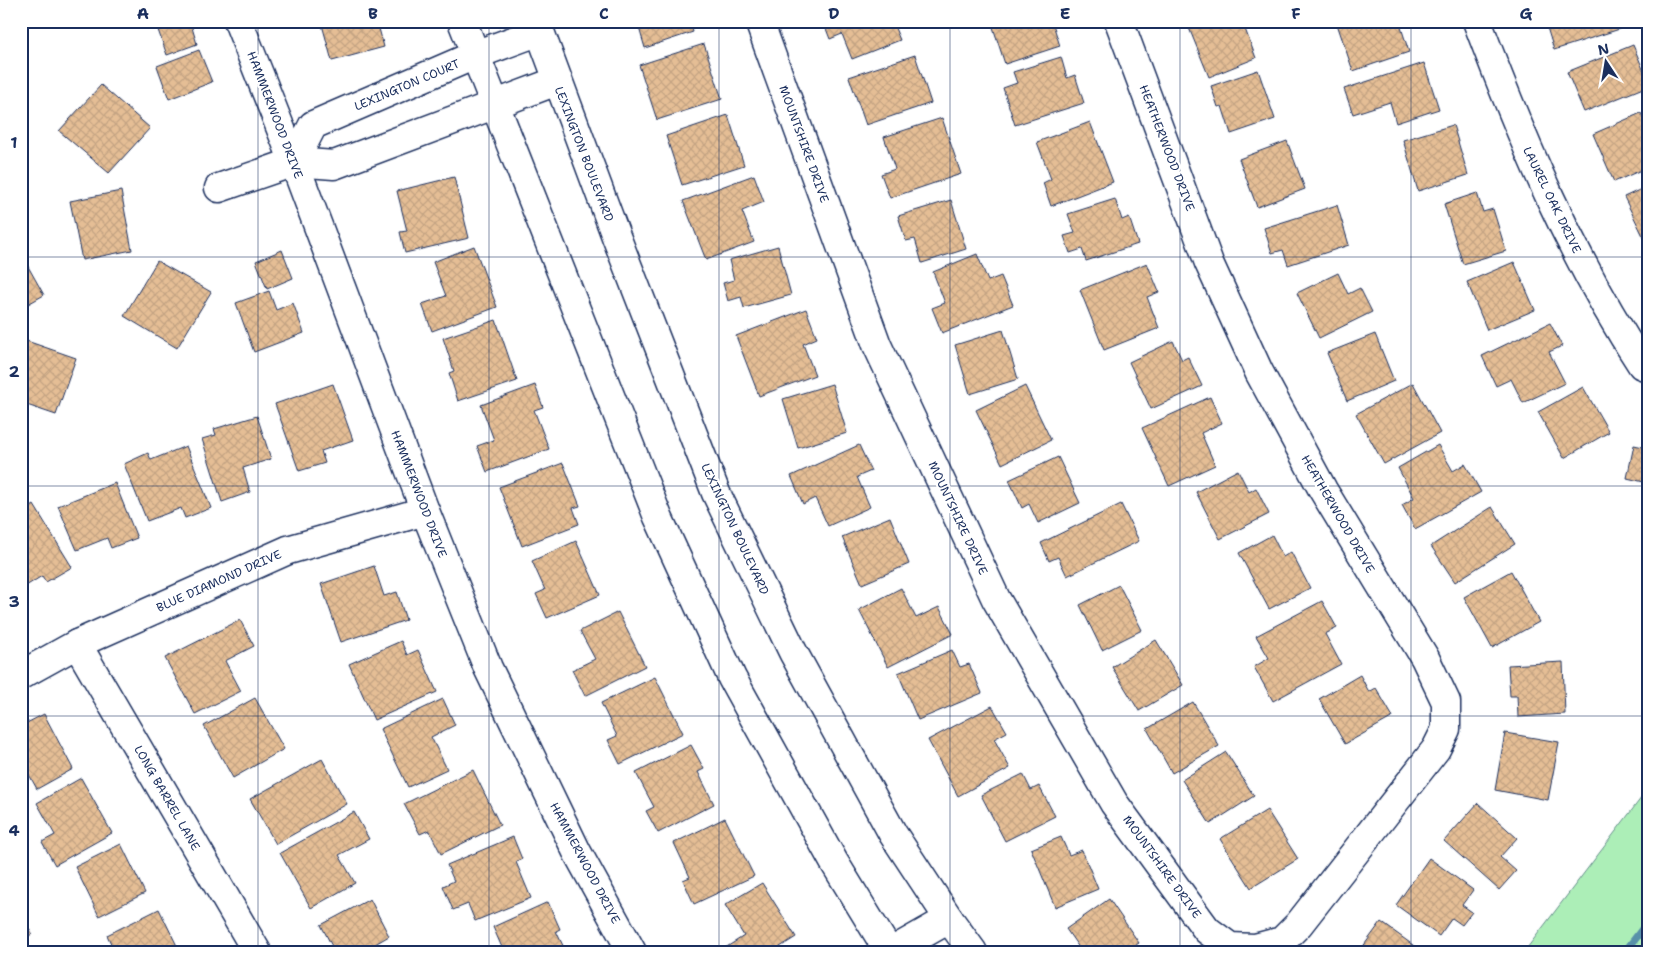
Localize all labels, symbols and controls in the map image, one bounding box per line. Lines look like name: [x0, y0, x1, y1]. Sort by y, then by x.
text: A: [137, 3, 149, 24]
text: B: [368, 3, 378, 24]
text: C: [599, 3, 609, 24]
text: D: [828, 3, 840, 24]
text: E: [1060, 3, 1070, 24]
text: F: [1291, 3, 1301, 24]
text: G: [1520, 3, 1533, 24]
north arrow: [1582, 38, 1632, 88]
text: N: [1596, 39, 1611, 59]
street label: HAMMERWOOD DRIVE: [243, 49, 307, 181]
street label: LEXINGTON COURT: [352, 55, 463, 114]
street label: MOUNTSHIRE DRIVE: [775, 83, 833, 205]
street label: HEATHERWOOD DRIVE: [1135, 83, 1199, 213]
street label: LEXINGTON BOULEVARD: [551, 84, 617, 224]
text: 1: [10, 132, 18, 153]
street label: LAUREL OAK DRIVE: [1519, 144, 1585, 256]
text: 2: [8, 361, 20, 382]
street label: HAMMERWOOD DRIVE: [387, 428, 451, 560]
street label: HEATHERWOOD DRIVE: [1298, 452, 1378, 576]
street label: MOUNTSHIRE DRIVE: [925, 459, 991, 577]
street label: LEXINGTON BOULEVARD: [697, 461, 773, 597]
street label: BLUE DIAMOND DRIVE: [154, 546, 284, 616]
text: 3: [8, 591, 20, 612]
street label: LONG BARREL LANE: [130, 743, 204, 853]
street label: HAMMERWOOD DRIVE: [546, 800, 624, 926]
street label: MOUNTSHIRE DRIVE: [1119, 812, 1205, 922]
text: 4: [8, 820, 20, 841]

